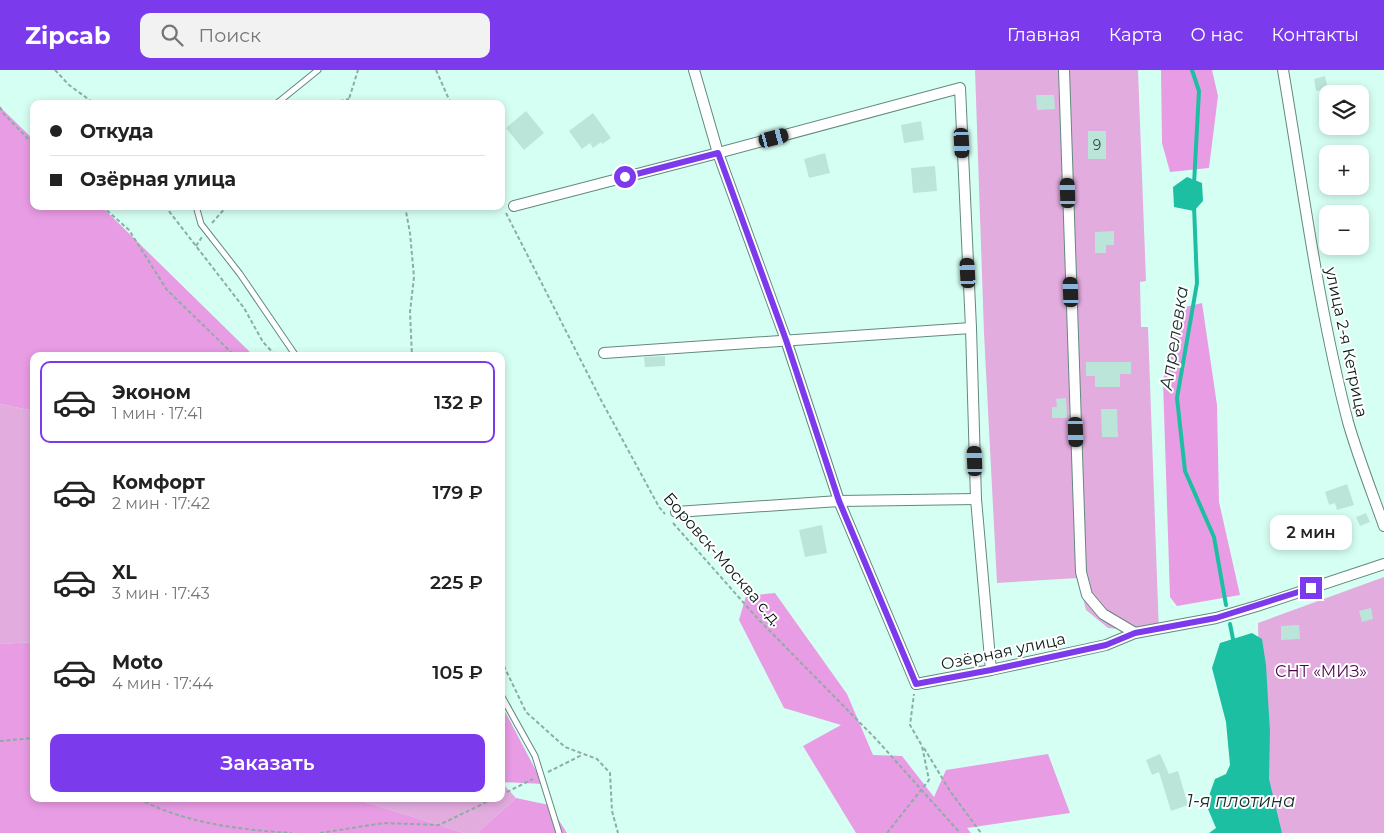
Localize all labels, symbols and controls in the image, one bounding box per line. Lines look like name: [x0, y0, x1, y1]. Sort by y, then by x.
search box: [140, 13, 490, 58]
text: Zipcab: [25, 21, 110, 50]
icon: search: [158, 21, 186, 49]
text: Поиск: [198, 24, 261, 47]
text: Главная: [1007, 24, 1081, 46]
text: Карта: [1109, 24, 1163, 46]
text: О нас: [1191, 24, 1243, 46]
text: Контакты: [1271, 24, 1359, 46]
map controls: [1319, 85, 1369, 255]
button: layers: [1319, 85, 1369, 135]
text: Откуда: [80, 120, 154, 143]
car: [757, 127, 790, 149]
car: [953, 128, 970, 158]
house number: 9: [1093, 136, 1101, 154]
button: +: [1319, 145, 1369, 195]
route start: [614, 166, 636, 188]
text: Озёрная улица: [80, 168, 236, 191]
car: [1059, 178, 1076, 208]
button: −: [1319, 205, 1369, 255]
car: [959, 258, 976, 288]
street label: улица 2-я Кетрица: [1321, 264, 1372, 419]
car: [1062, 277, 1079, 307]
water label: Апрелевка: [1155, 284, 1193, 393]
icon: car: [52, 380, 97, 425]
text: Эконом: [112, 381, 191, 404]
text: 132 ₽: [434, 391, 483, 414]
text: 1 мин · 17:41: [112, 404, 203, 423]
car: [1067, 417, 1084, 447]
car: [966, 446, 983, 476]
icon: car: [52, 470, 97, 515]
text: Комфорт: [112, 471, 205, 494]
text: 179 ₽: [433, 481, 483, 504]
street label: Боровск-Москва с.д.: [659, 489, 786, 630]
text: 2 мин · 17:42: [112, 494, 210, 513]
callout: 2 мин: [1270, 516, 1352, 550]
text: 2 мин: [1287, 523, 1335, 542]
icon: car: [52, 560, 97, 605]
text: XL: [112, 561, 137, 584]
text: 225 ₽: [430, 571, 483, 594]
route end: [1300, 577, 1322, 599]
text: 3 мин · 17:43: [112, 584, 210, 603]
street label: Озёрная улица: [939, 629, 1067, 674]
icon: car: [52, 650, 97, 695]
text: Moto: [112, 651, 163, 674]
text: 105 ₽: [432, 661, 483, 684]
park label: СНТ «МИЗ»: [1275, 662, 1367, 681]
text: 4 мин · 17:44: [112, 674, 213, 693]
button: Заказать: [50, 734, 485, 792]
water label: 1-я плотина: [1187, 790, 1295, 812]

